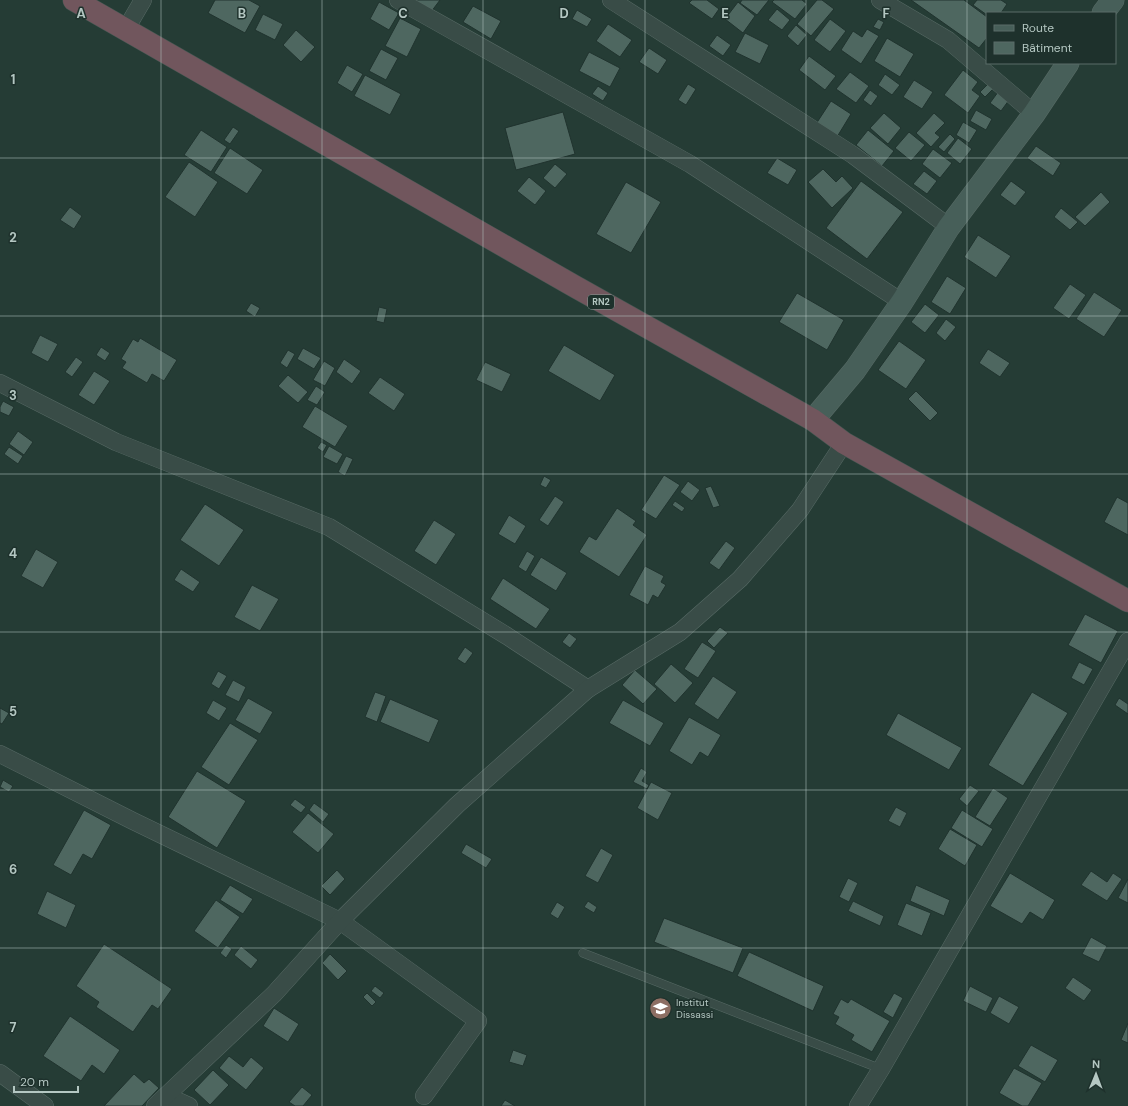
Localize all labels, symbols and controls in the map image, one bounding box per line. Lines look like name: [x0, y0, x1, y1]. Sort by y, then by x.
text: A: [76, 5, 86, 22]
text: B: [238, 5, 246, 22]
text: C: [398, 5, 408, 22]
text: D: [559, 5, 569, 22]
text: E: [721, 5, 729, 22]
text: F: [882, 5, 890, 22]
legend: [986, 12, 1116, 64]
text: Route: [1022, 20, 1054, 36]
text: Bâtiment: [1022, 40, 1073, 56]
text: 1: [11, 71, 15, 88]
text: 2: [9, 229, 17, 246]
road number: RN2: [588, 295, 614, 309]
text: 3: [9, 387, 17, 404]
text: 4: [9, 545, 17, 562]
text: 5: [9, 703, 17, 720]
text: 6: [9, 861, 17, 878]
school or university icon: Institut Dissassi: [647, 995, 673, 1021]
place label: Institut Dissassi: [676, 996, 713, 1021]
text: 7: [10, 1019, 17, 1036]
north arrow: [1076, 1054, 1116, 1094]
text: N: [1092, 1057, 1100, 1071]
scale bar: [14, 1068, 78, 1094]
text: 20 m: [20, 1074, 49, 1090]

